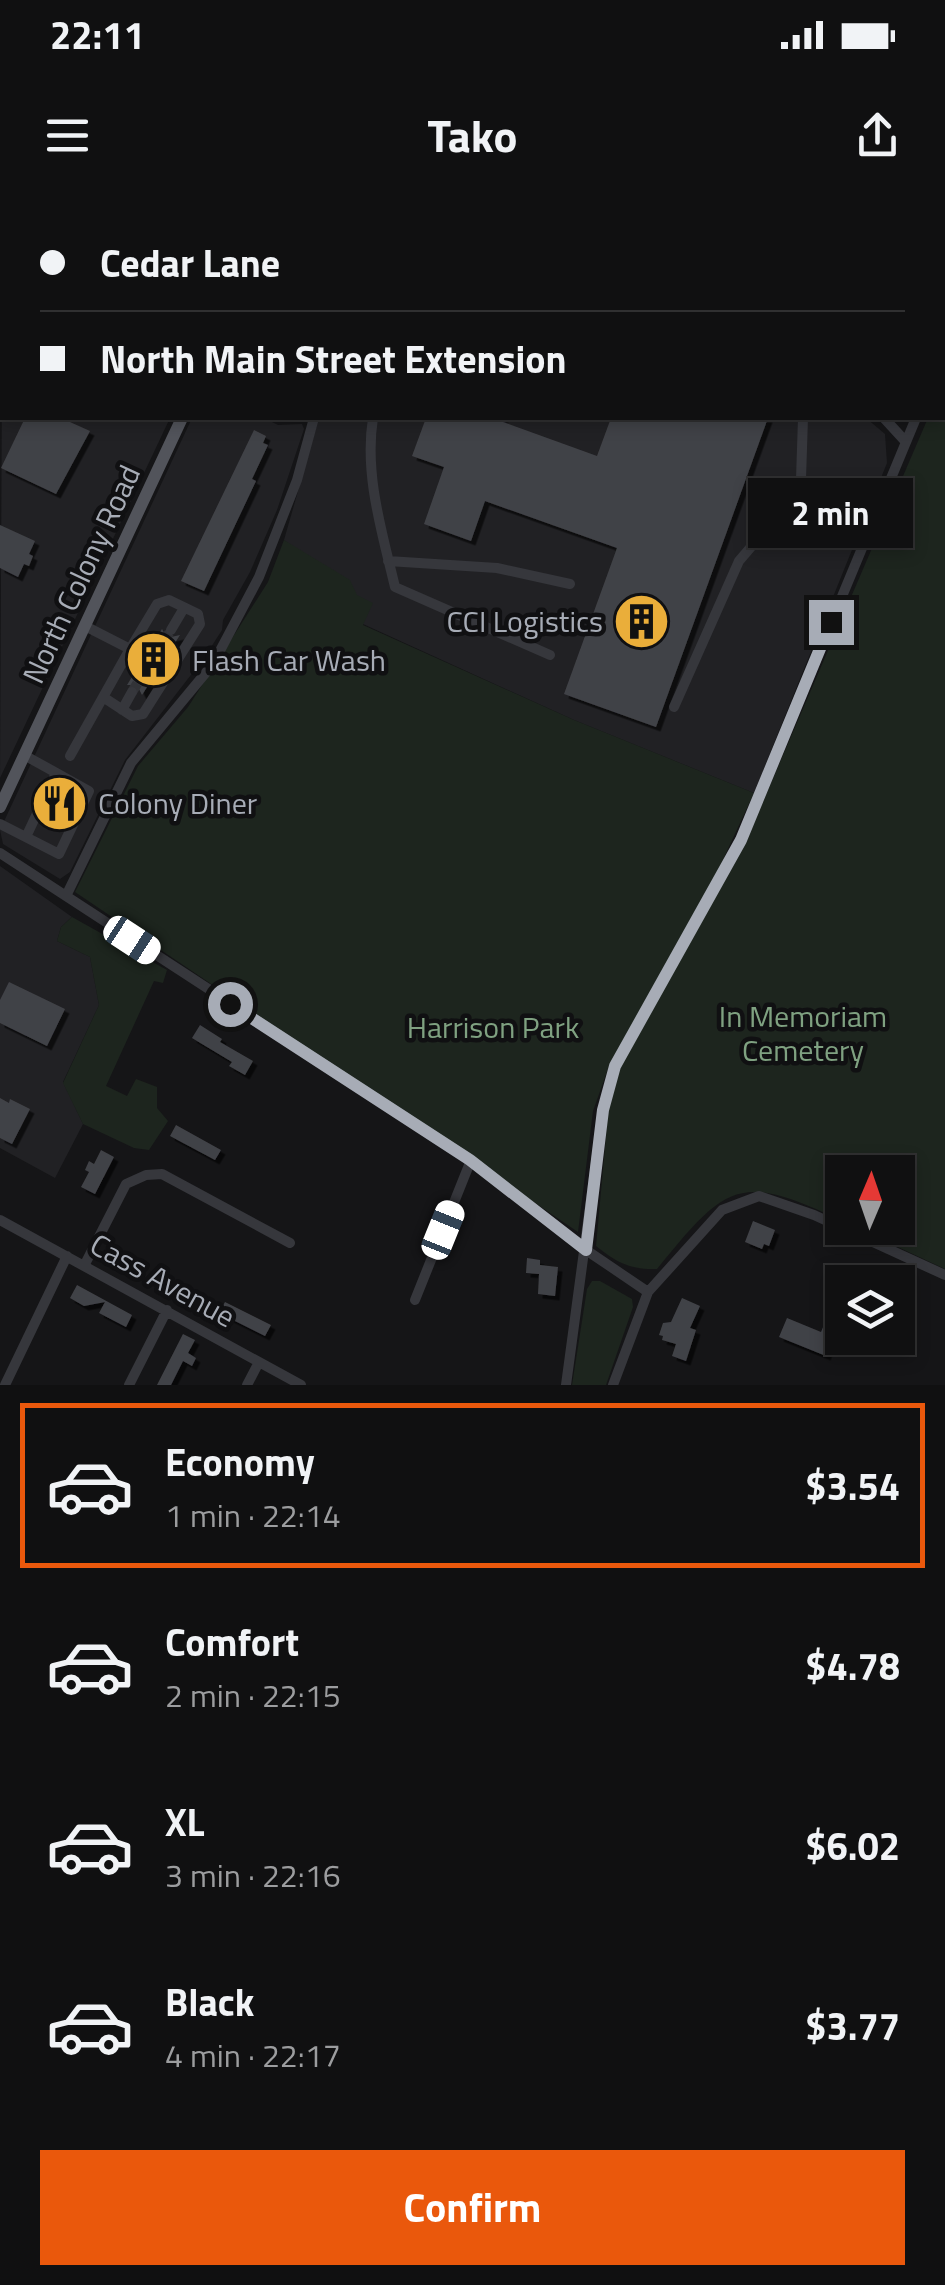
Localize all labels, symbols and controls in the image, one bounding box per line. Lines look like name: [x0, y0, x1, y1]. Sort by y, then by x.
text: 22:11: [50, 6, 145, 64]
text: Tako: [427, 101, 518, 169]
icon: menu: [40, 108, 95, 163]
icon: share: [850, 108, 905, 163]
text: Cedar Lane: [100, 234, 280, 292]
text: North Main Street Extension: [100, 330, 567, 388]
street label: North Colony Road: [10, 457, 152, 691]
callout: 2 min: [748, 477, 914, 547]
text: 2 min: [792, 489, 869, 537]
building icon: CCI Logistics: [612, 591, 672, 651]
place label: CCI Logistics: [446, 598, 603, 644]
route end: [809, 600, 854, 645]
building icon: Flash Car Wash: [123, 630, 183, 690]
place label: Flash Car Wash: [192, 637, 386, 683]
restaurant icon: Colony Diner: [29, 773, 89, 833]
place label: Colony Diner: [98, 780, 257, 826]
car: [99, 911, 165, 969]
route start: [208, 982, 253, 1027]
park label: In Memoriam Cemetery: [719, 993, 887, 1073]
park label: Harrison Park: [407, 1004, 579, 1050]
north arrow: [825, 1155, 915, 1245]
map controls: [825, 1155, 915, 1355]
car: [418, 1197, 468, 1263]
street label: Cass Avenue: [82, 1221, 244, 1339]
button: layers: [825, 1265, 915, 1355]
text: Economy: [165, 1433, 315, 1491]
icon: car: [45, 1441, 135, 1531]
text: $3.54: [805, 1457, 900, 1515]
text: 1 min · 22:14: [165, 1491, 341, 1539]
text: Comfort: [165, 1613, 299, 1671]
icon: car: [45, 1621, 135, 1711]
text: $4.78: [805, 1637, 900, 1695]
text: 2 min · 22:15: [165, 1671, 341, 1719]
text: XL: [165, 1793, 205, 1851]
icon: car: [45, 1801, 135, 1891]
text: $6.02: [805, 1817, 900, 1875]
text: 3 min · 22:16: [165, 1851, 341, 1899]
text: Black: [165, 1973, 254, 2031]
icon: car: [45, 1981, 135, 2071]
text: $3.77: [805, 1997, 900, 2055]
text: 4 min · 22:17: [165, 2031, 341, 2079]
button: Confirm: [40, 2150, 905, 2265]

